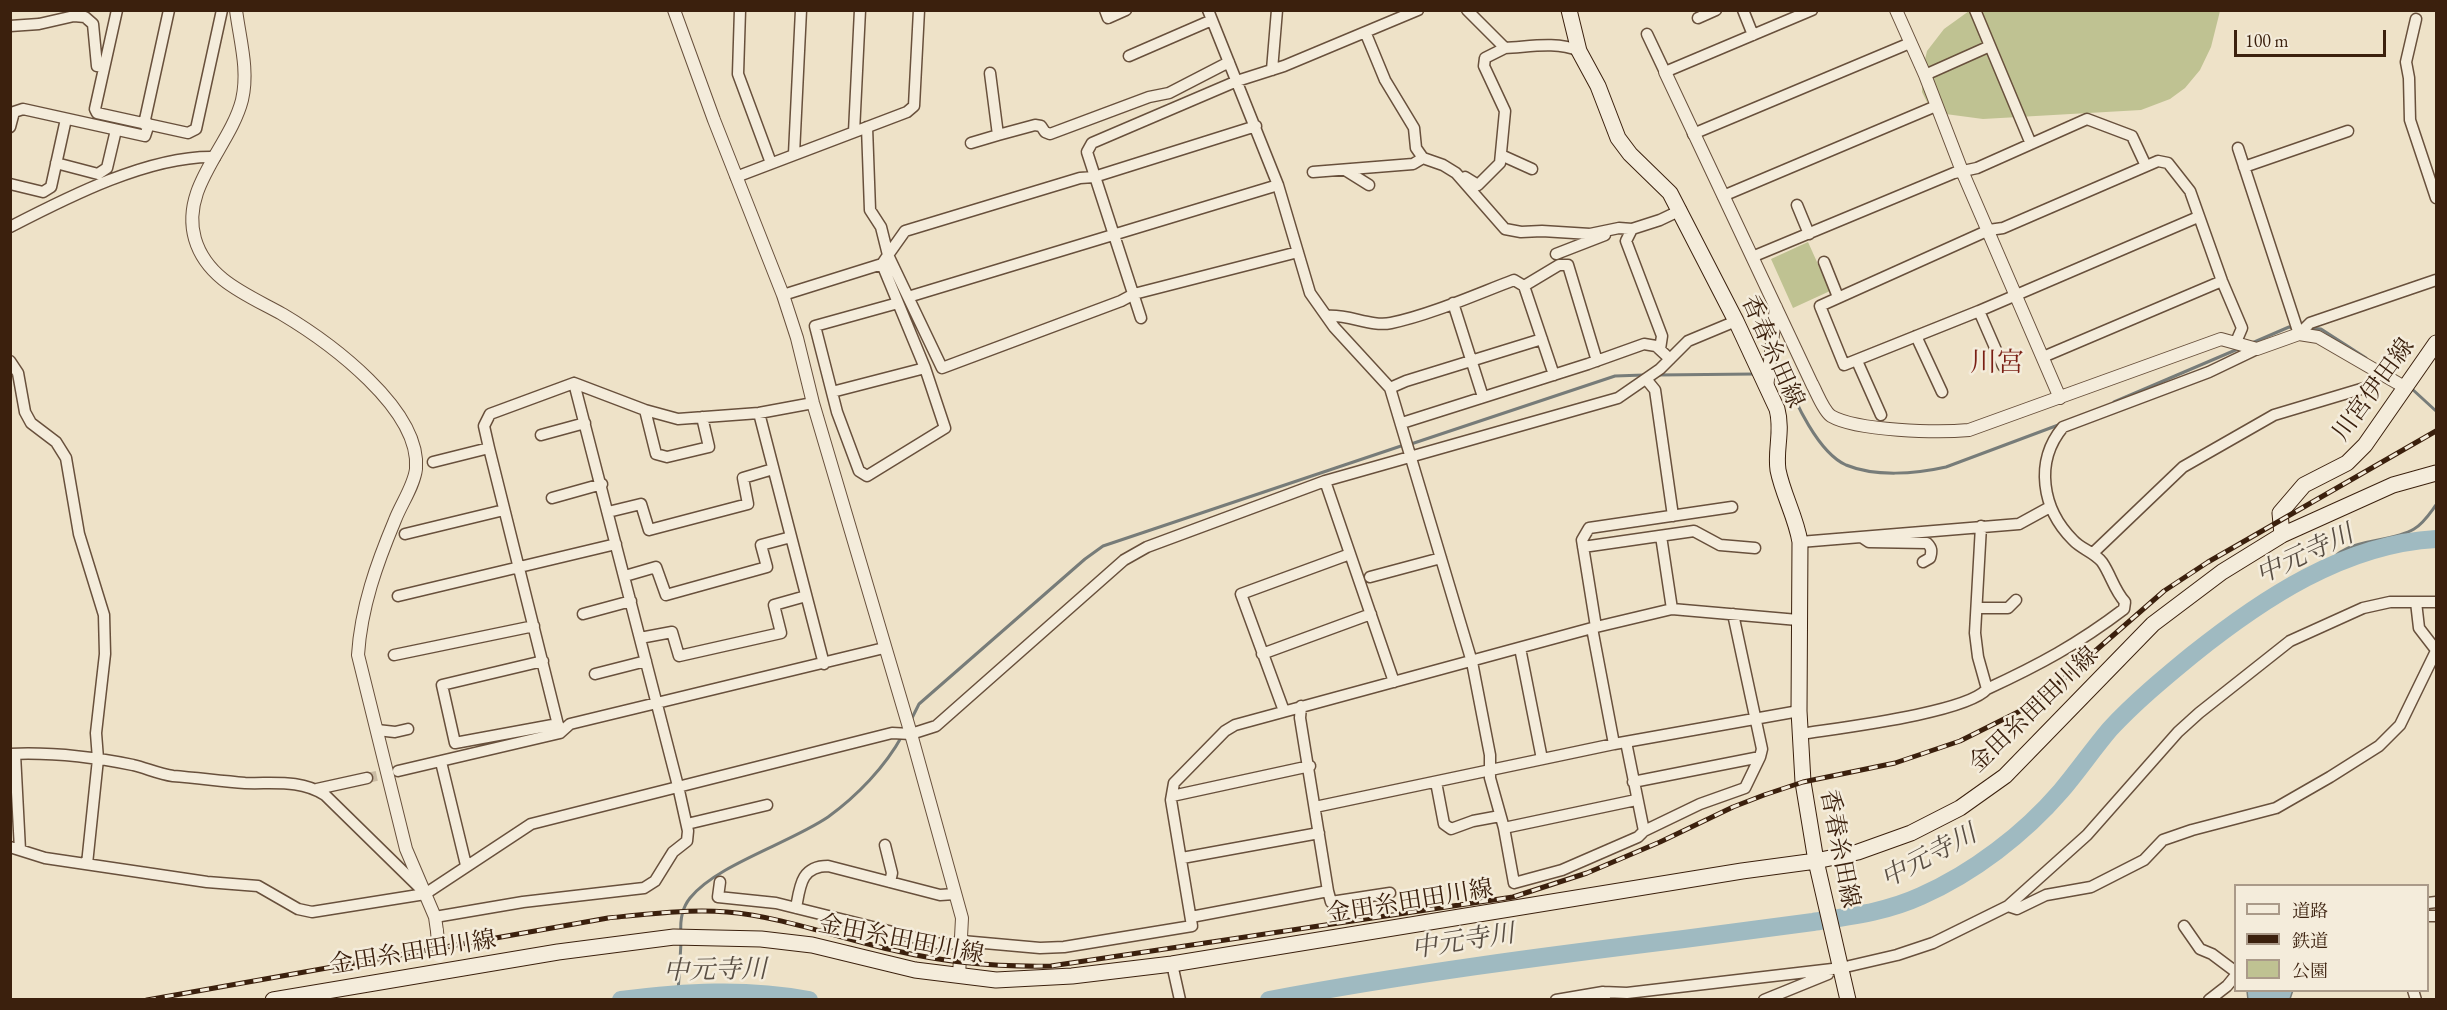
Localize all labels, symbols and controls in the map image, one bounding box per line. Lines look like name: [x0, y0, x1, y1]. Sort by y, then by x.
scale bar: [2237, 18, 2388, 56]
text: 100 m: [2245, 29, 2289, 52]
street label: 香春糸田線: [1734, 291, 1810, 413]
street label: 川宮伊田線: [2327, 333, 2421, 447]
district label: 川宮: [1970, 348, 2024, 380]
water label: 中元寺川: [2251, 519, 2359, 591]
street label: 金田糸田田川線: [1964, 641, 2104, 779]
street label: 香春糸田線: [1813, 787, 1865, 911]
water label: 中元寺川: [1876, 819, 1982, 895]
street label: 金田糸田田川線: [1325, 875, 1495, 929]
legend: [2234, 884, 2429, 992]
text: 道路: [2292, 899, 2328, 922]
street label: 金田糸田田川線: [816, 910, 986, 970]
water label: 中元寺川: [1409, 918, 1517, 966]
street label: 金田糸田田川線: [328, 926, 498, 980]
text: 鉄道: [2292, 929, 2328, 952]
water label: 中元寺川: [663, 954, 767, 988]
text: 公園: [2292, 959, 2328, 982]

